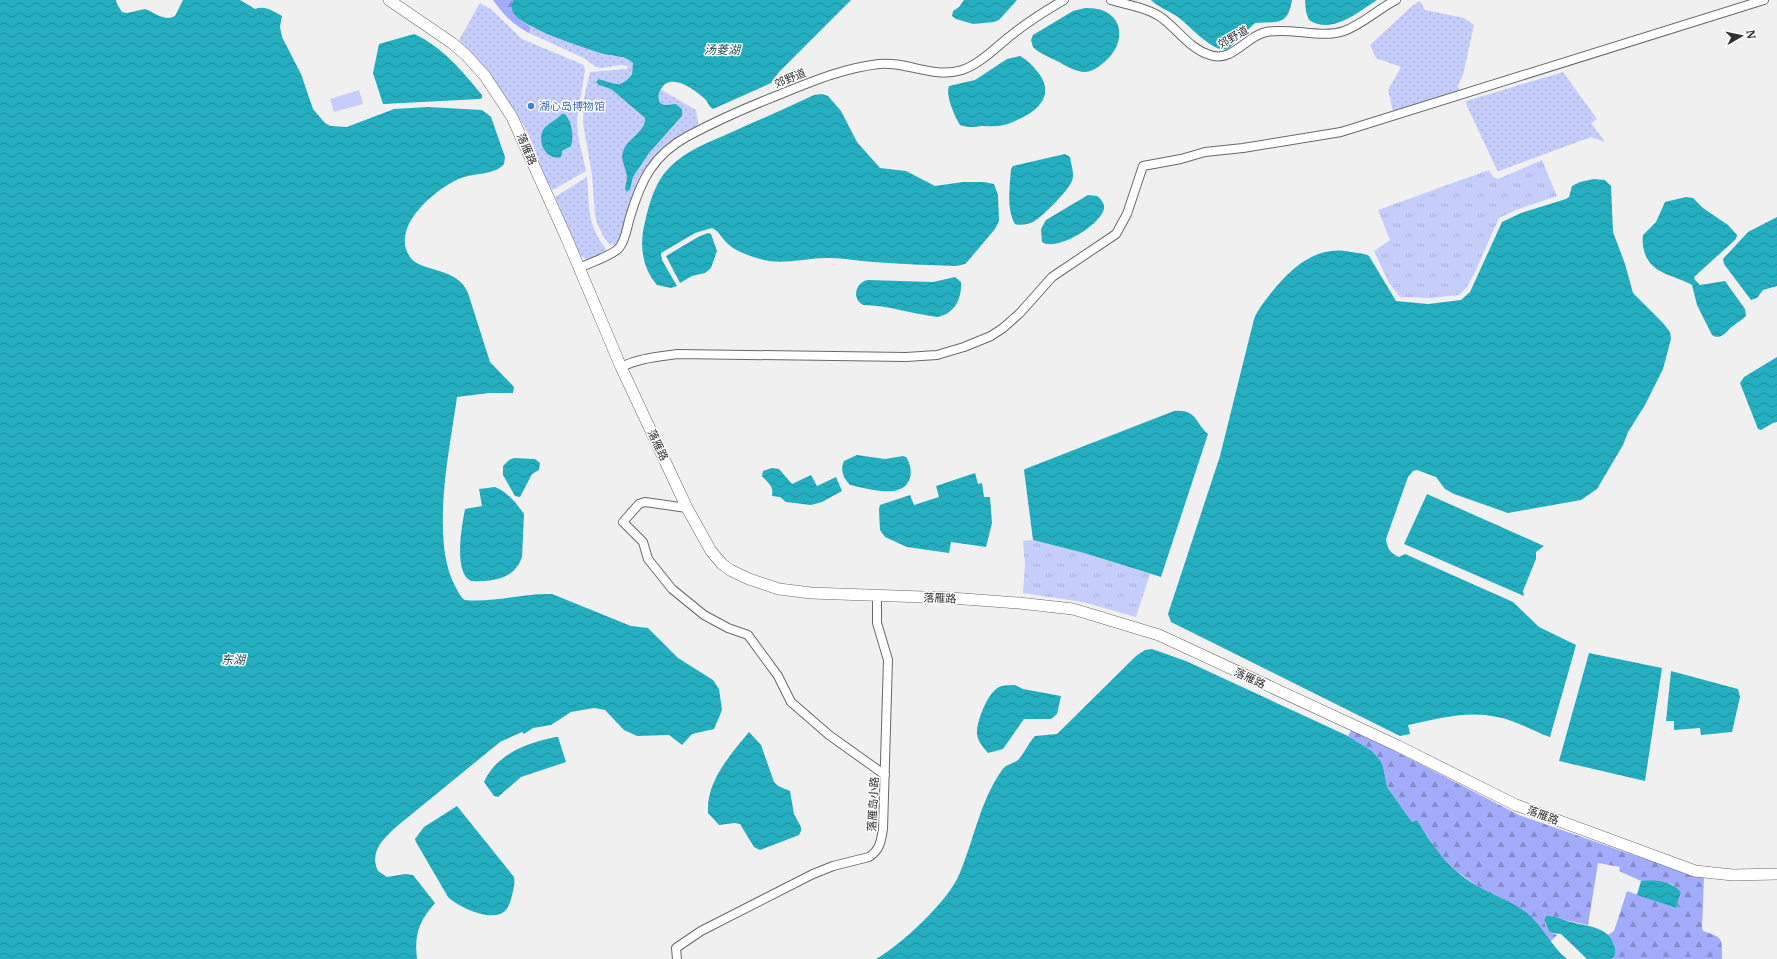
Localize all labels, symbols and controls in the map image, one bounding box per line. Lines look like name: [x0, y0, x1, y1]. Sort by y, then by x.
north arrow: [1721, 16, 1761, 56]
street label: 郊野道: [1215, 23, 1251, 51]
text: N: [1743, 29, 1759, 40]
water label: 汤菱湖: [704, 42, 742, 57]
street label: 郊野道: [772, 65, 808, 91]
place label: 湖心岛博物馆: [539, 99, 605, 113]
marker: 湖心岛博物馆: [526, 101, 536, 111]
street label: 落雁路: [514, 131, 540, 167]
street label: 落雁路: [645, 427, 671, 463]
street label: 落雁路: [923, 590, 957, 606]
water label: 东湖: [221, 652, 247, 667]
street label: 落雁路: [1232, 665, 1268, 691]
street label: 落雁岛小路: [865, 776, 881, 832]
street label: 落雁路: [1525, 803, 1561, 827]

